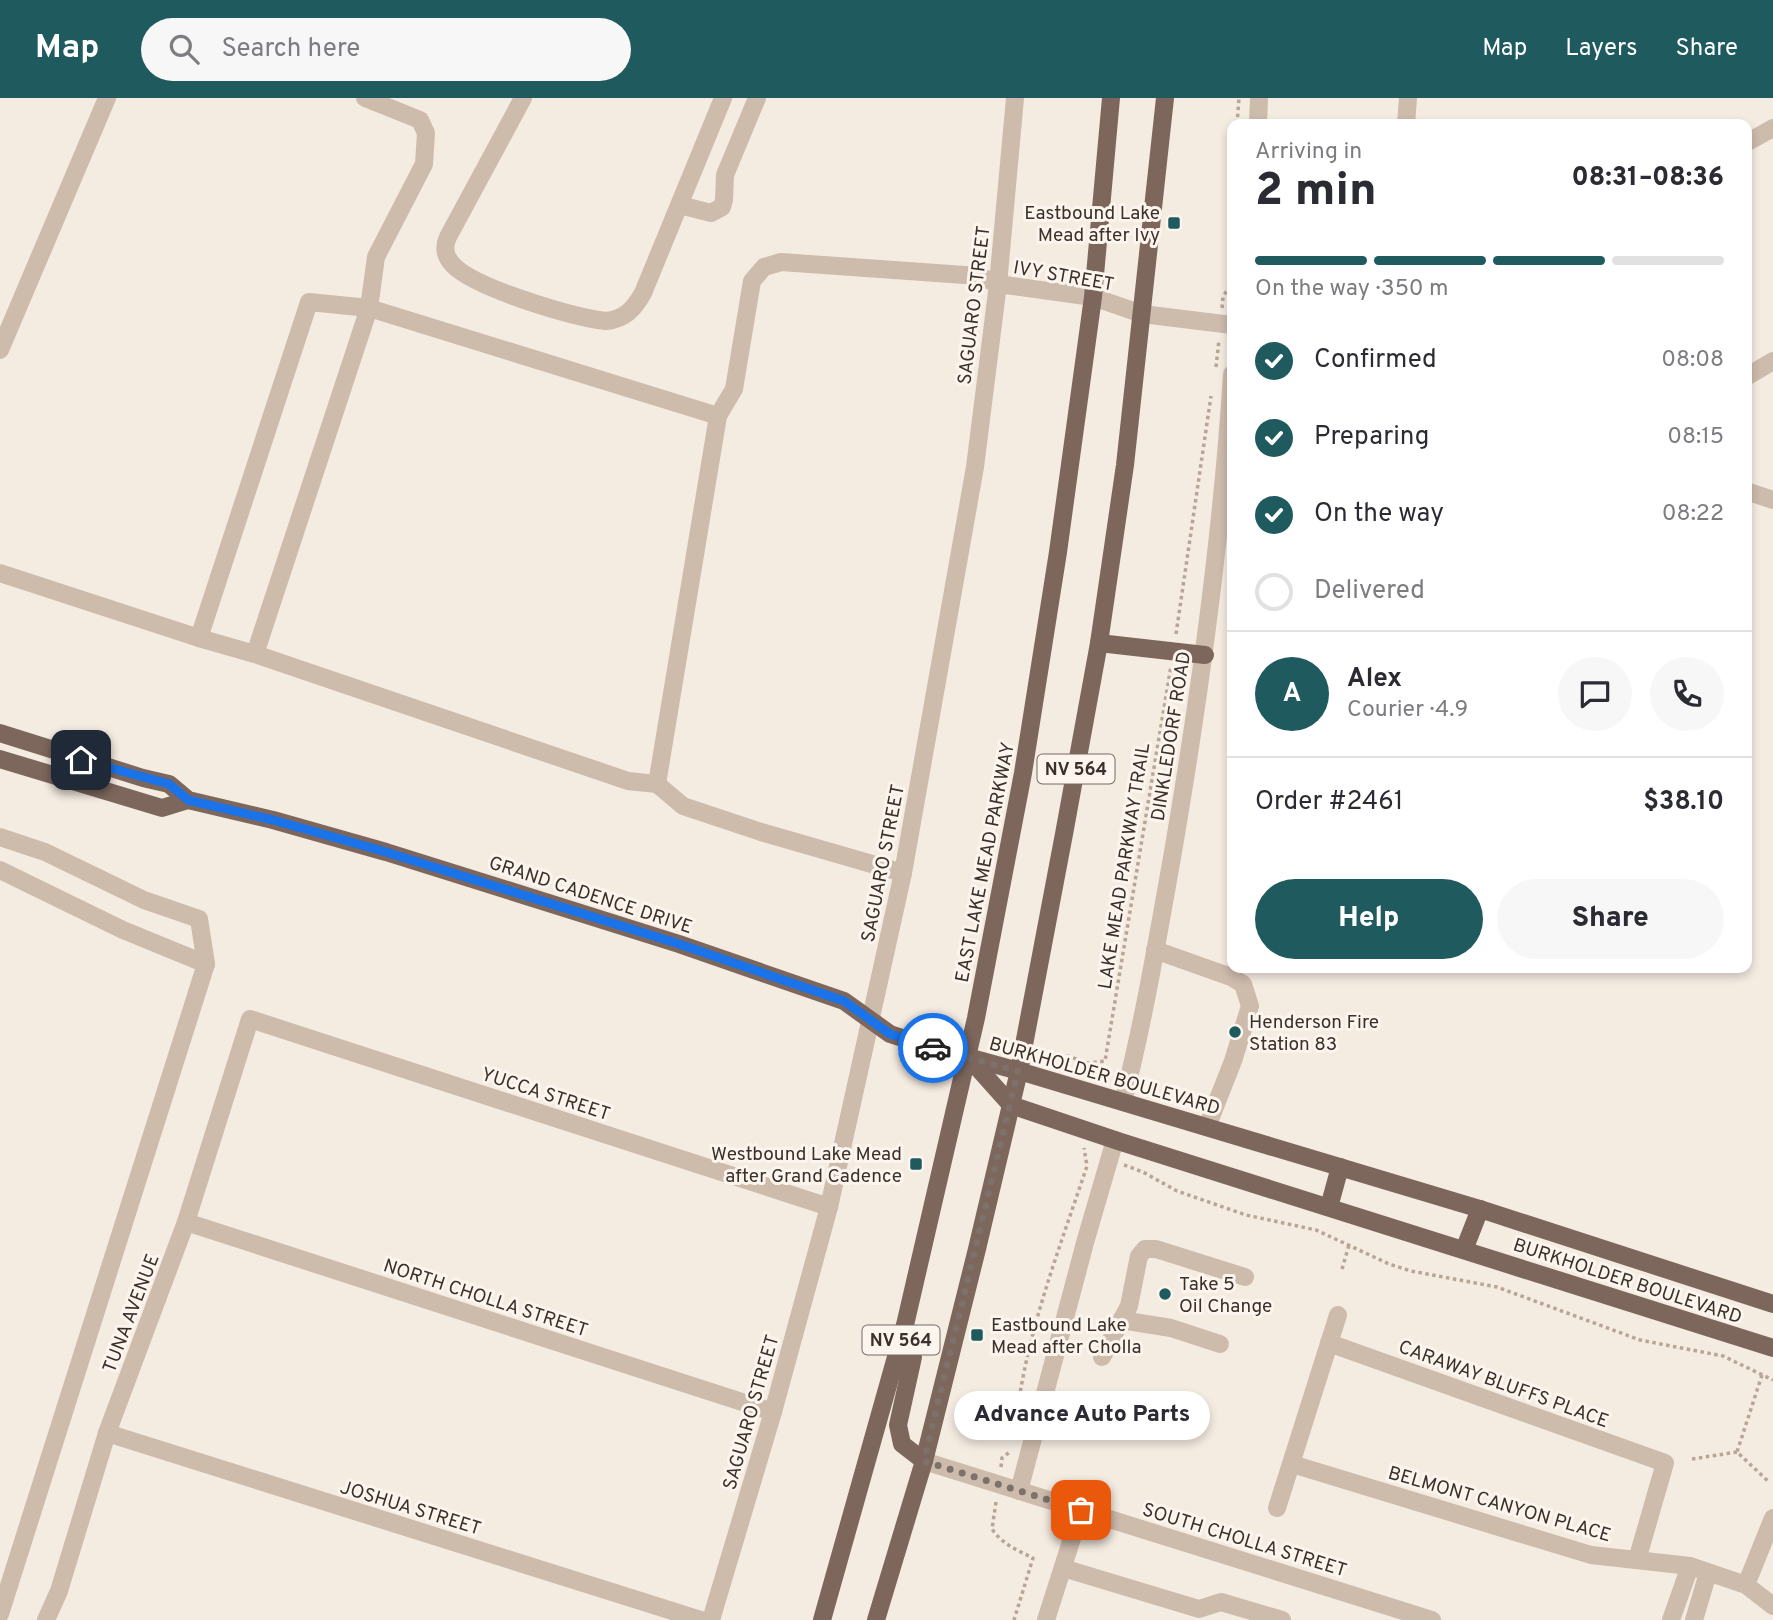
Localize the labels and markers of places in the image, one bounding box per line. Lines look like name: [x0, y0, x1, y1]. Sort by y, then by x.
place label: Eastbound Lake Mead after Ivy: [1024, 202, 1160, 248]
marker: Eastbound Lake Mead after Ivy: [1166, 215, 1182, 231]
pin: [51, 730, 111, 790]
place label: Henderson Fire Station 83: [1249, 1011, 1379, 1057]
marker: Henderson Fire Station 83: [1227, 1024, 1243, 1040]
place label: Westbound Lake Mead after Grand Cadence: [711, 1143, 902, 1189]
marker: Westbound Lake Mead after Grand Cadence: [908, 1156, 924, 1172]
place label: Take 5 Oil Change: [1179, 1273, 1272, 1319]
marker: Take 5 Oil Change: [1157, 1286, 1173, 1302]
place label: Eastbound Lake Mead after Cholla: [991, 1314, 1141, 1360]
marker: Eastbound Lake Mead after Cholla: [969, 1327, 985, 1343]
callout: Advance Auto Parts: [953, 1391, 1209, 1440]
pin: [1051, 1480, 1111, 1540]

